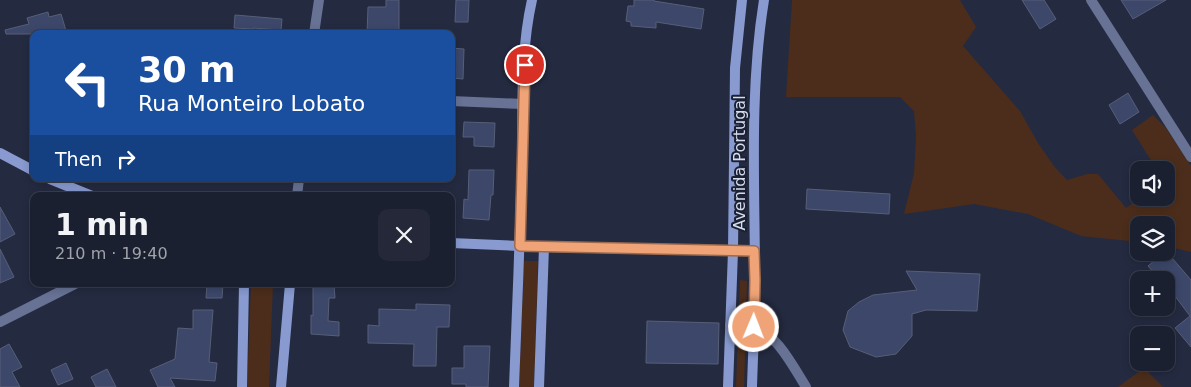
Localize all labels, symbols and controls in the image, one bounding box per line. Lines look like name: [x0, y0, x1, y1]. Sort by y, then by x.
pin: [504, 44, 546, 86]
icon: left: [55, 50, 120, 115]
text: 30 m: [138, 50, 235, 90]
icon: arrive: [511, 51, 539, 79]
text: Rua Monteiro Lobato: [138, 91, 365, 116]
street label: Avenida Portugal: [730, 95, 749, 231]
icon: right: [112, 145, 140, 173]
text: Then: [55, 148, 102, 170]
map controls: [1130, 161, 1175, 371]
button: sound: [1130, 161, 1175, 206]
text: 1 min: [55, 207, 149, 242]
button: close: [378, 209, 430, 261]
button: layers: [1130, 216, 1175, 261]
text: 210 m · 19:40: [55, 244, 168, 263]
button: +: [1130, 271, 1175, 316]
position arrow: [727, 300, 779, 352]
button: −: [1130, 326, 1175, 371]

